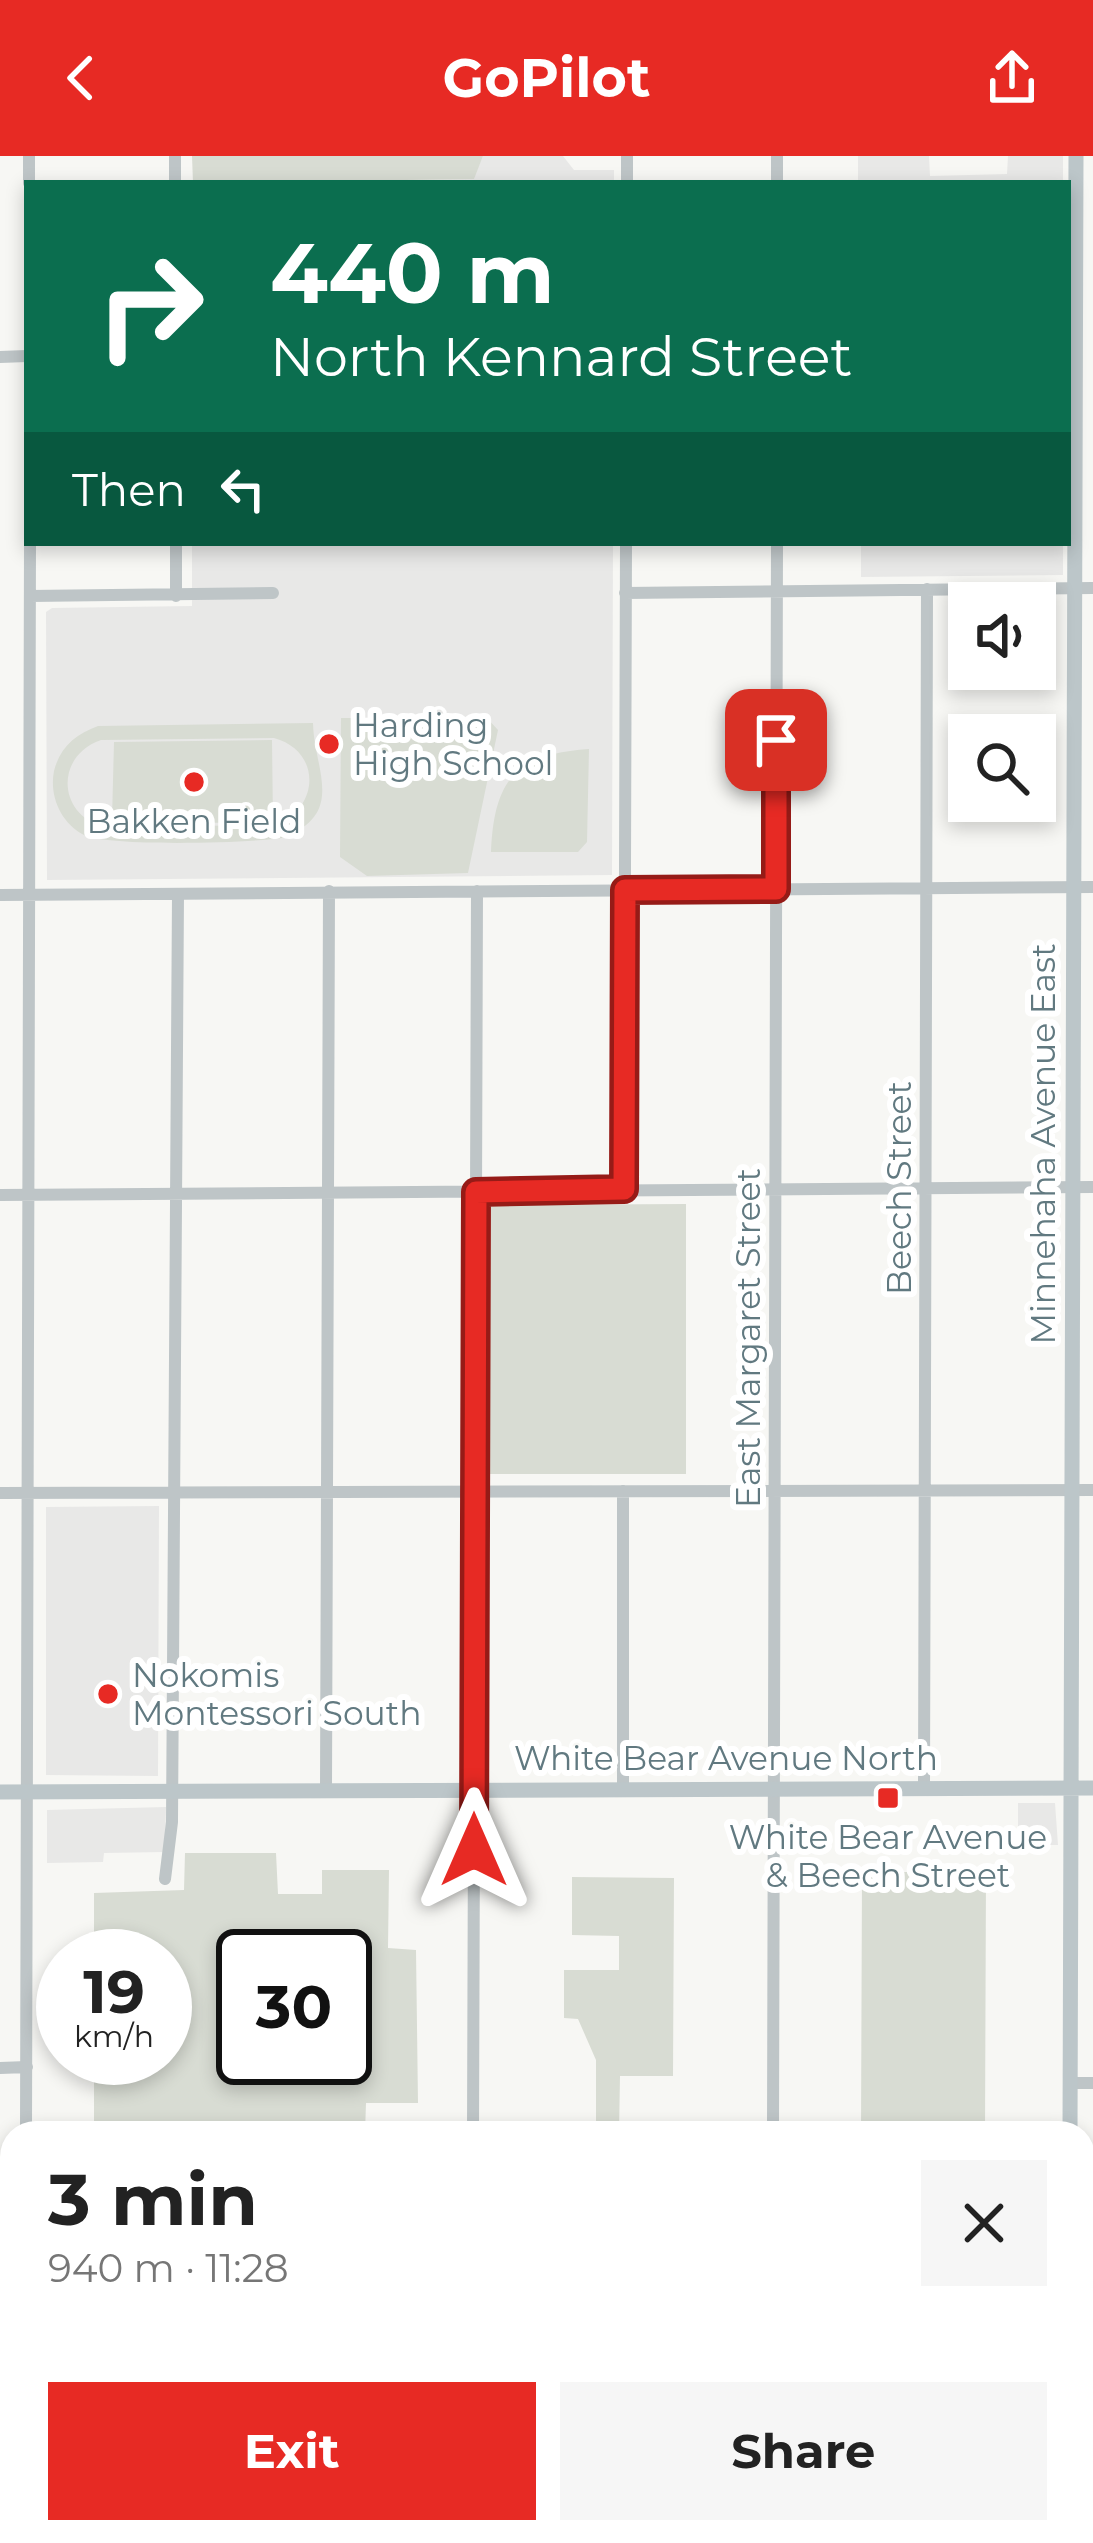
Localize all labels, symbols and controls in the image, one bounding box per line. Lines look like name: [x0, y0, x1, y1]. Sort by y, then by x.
icon: back: [48, 45, 114, 111]
text: GoPilot: [443, 45, 650, 111]
icon: share: [979, 45, 1045, 111]
text: 440 m: [270, 222, 555, 324]
icon: right: [72, 228, 228, 384]
text: North Kennard Street: [270, 324, 852, 390]
icon: left: [210, 456, 276, 522]
text: Then: [72, 462, 186, 517]
map controls: [948, 582, 1056, 822]
button: sound: [948, 582, 1056, 690]
pin: [725, 689, 827, 791]
place label: Harding High School: [353, 705, 553, 783]
icon: arrive: [743, 707, 809, 773]
button: search: [948, 714, 1056, 822]
marker: Harding High School: [316, 731, 342, 757]
marker: Bakken Field: [181, 769, 207, 795]
place label: Bakken Field: [87, 801, 301, 841]
street label: Minnehaha Avenue East: [1023, 943, 1063, 1345]
street label: Beech Street: [879, 1081, 919, 1295]
street label: East Margaret Street: [728, 1168, 768, 1508]
place label: Nokomis Montessori South: [132, 1655, 422, 1733]
marker: Nokomis Montessori South: [95, 1681, 121, 1707]
street label: White Bear Avenue North: [514, 1738, 938, 1778]
marker: White Bear Avenue & Beech Street: [875, 1785, 901, 1811]
position arrow: [411, 1787, 537, 1913]
place label: White Bear Avenue & Beech Street: [729, 1817, 1047, 1895]
speed limit sign: 30: [216, 1929, 372, 2085]
text: 19: [83, 1955, 145, 2028]
text: km/h: [74, 2018, 154, 2055]
text: 3 min: [48, 2155, 258, 2243]
button: close: [921, 2160, 1047, 2286]
text: 940 m · 11:28: [48, 2244, 289, 2292]
button: Exit: [48, 2382, 536, 2520]
button: Share: [560, 2382, 1047, 2520]

